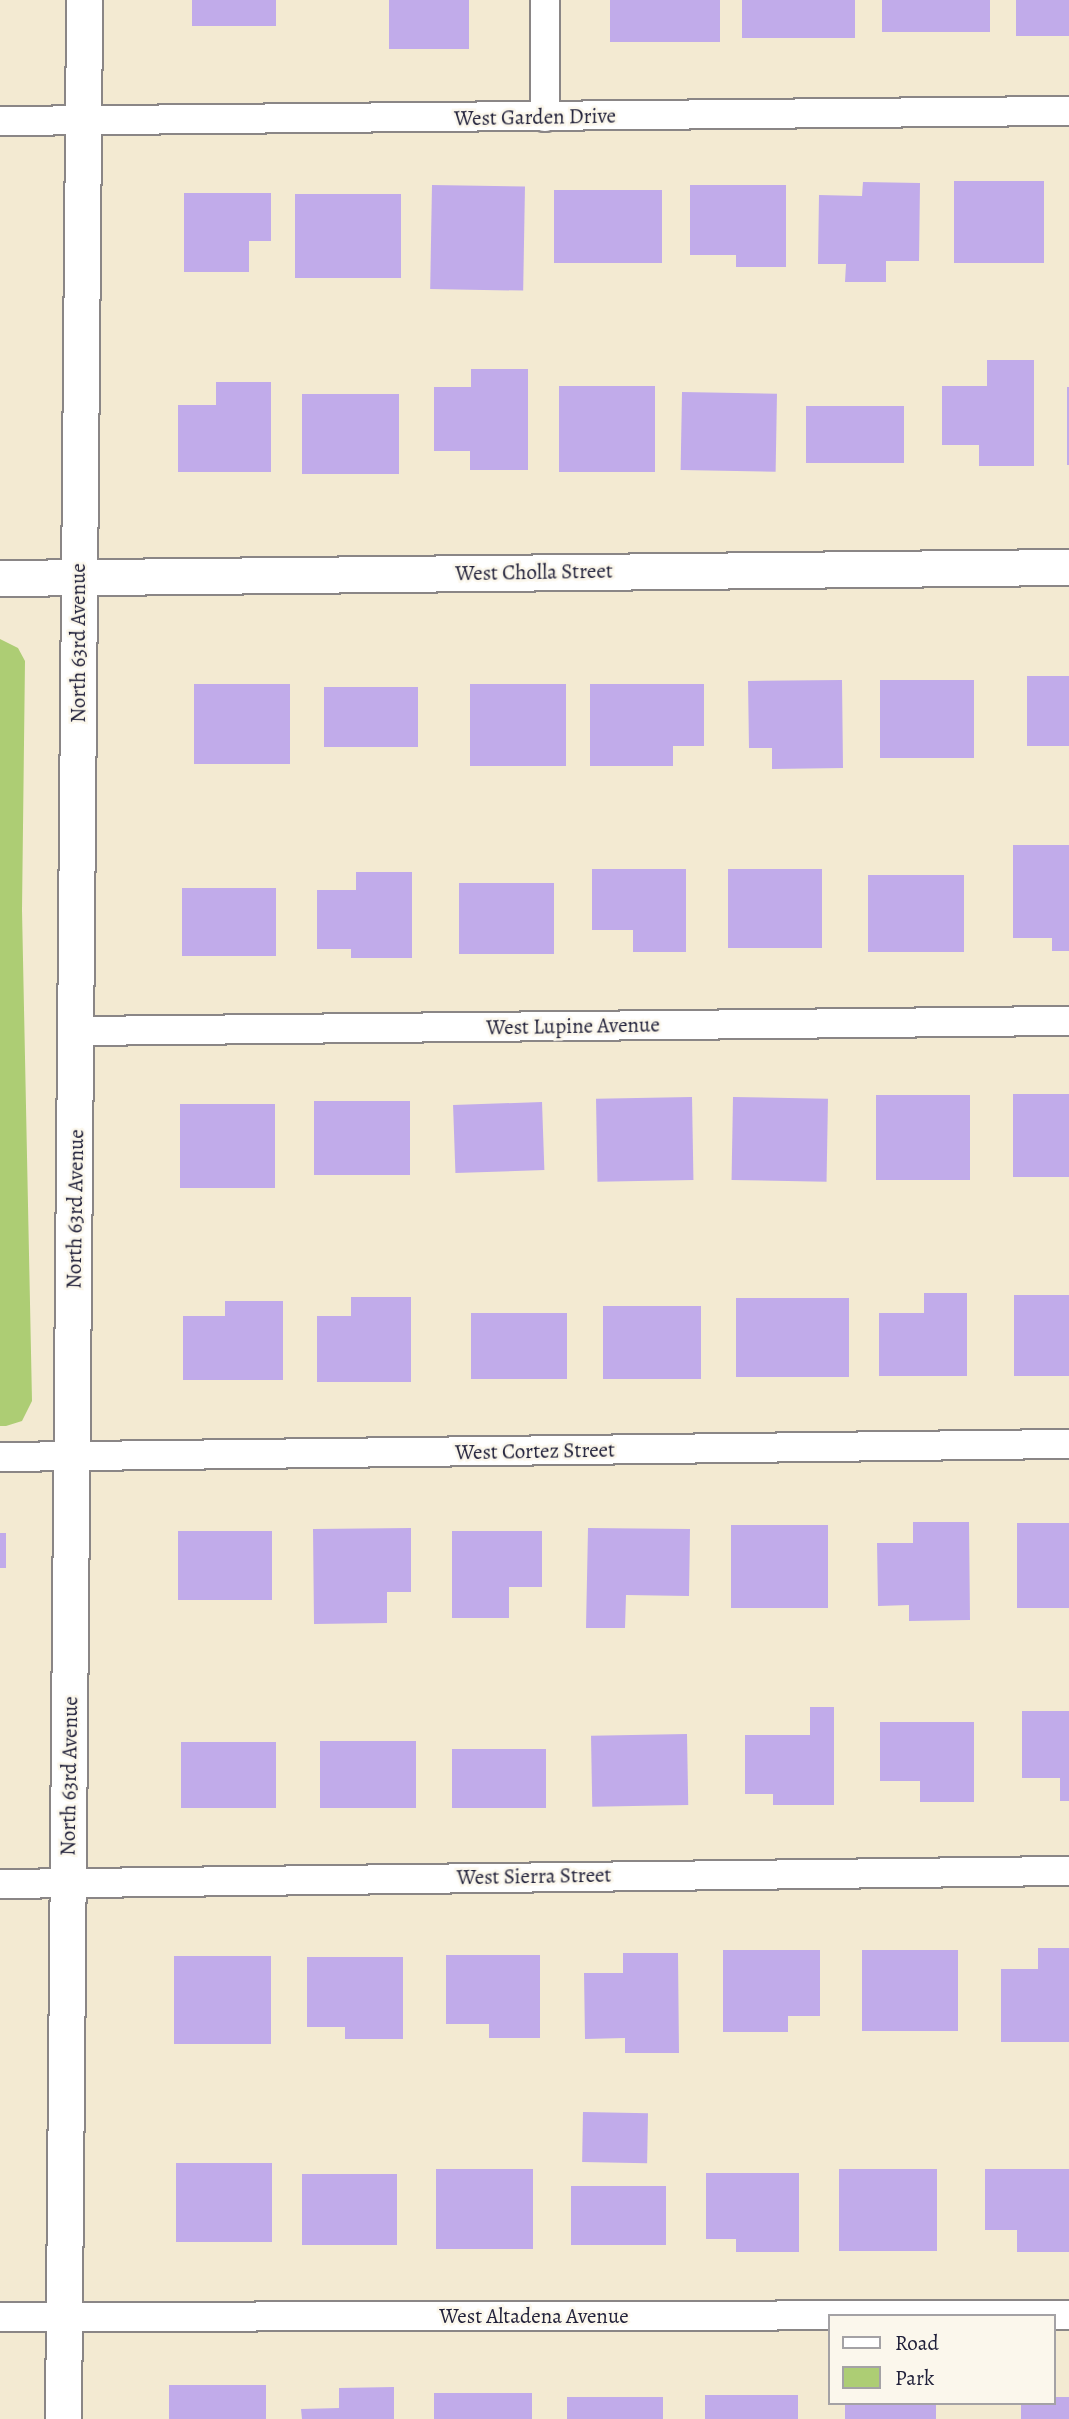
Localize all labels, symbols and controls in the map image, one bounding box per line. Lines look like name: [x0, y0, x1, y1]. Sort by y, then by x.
street label: West Garden Drive: [454, 103, 616, 131]
street label: West Cholla Street: [455, 558, 613, 586]
street label: North 63rd Avenue: [65, 563, 91, 723]
street label: West Lupine Avenue: [486, 1012, 660, 1040]
street label: North 63rd Avenue: [61, 1129, 89, 1289]
street label: West Cortez Street: [455, 1437, 615, 1465]
street label: North 63rd Avenue: [55, 1696, 83, 1856]
street label: West Sierra Street: [456, 1862, 612, 1890]
street label: West Altadena Avenue: [439, 2303, 629, 2329]
legend: [828, 2314, 1055, 2405]
text: Road: [895, 2329, 939, 2357]
text: Park: [895, 2364, 934, 2392]

